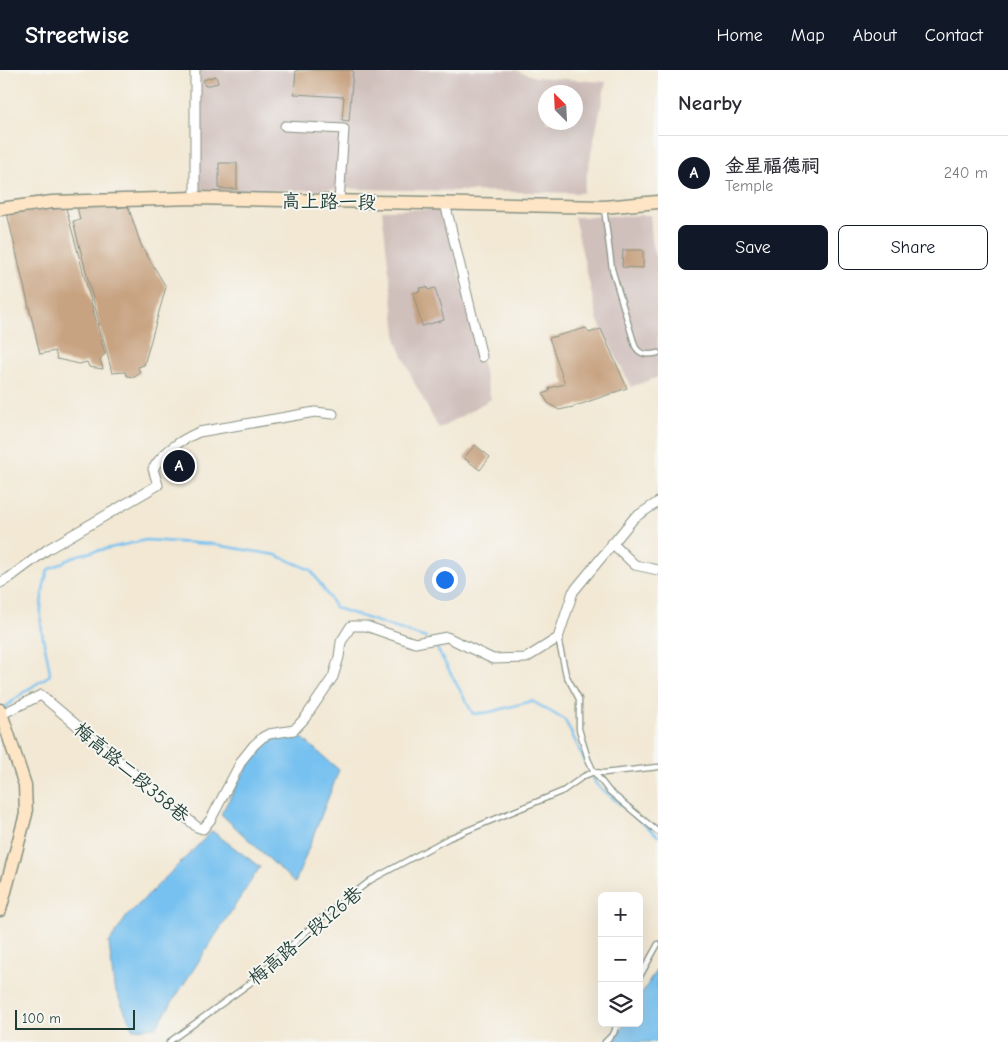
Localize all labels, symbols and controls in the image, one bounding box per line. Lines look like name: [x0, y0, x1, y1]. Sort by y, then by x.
text: Streetwise: [25, 21, 129, 49]
text: Home: [716, 25, 763, 46]
text: Map: [791, 25, 825, 46]
text: About: [853, 25, 897, 46]
text: Contact: [925, 25, 983, 46]
north arrow: [538, 85, 583, 130]
text: Nearby: [678, 91, 742, 115]
text: 金星福德祠: [725, 155, 820, 177]
text: A: [690, 164, 698, 182]
text: 240 m: [944, 164, 988, 182]
text: Temple: [725, 177, 773, 195]
street label: 高上路一段: [281, 190, 377, 214]
button: Save: [678, 225, 828, 270]
button: Share: [838, 225, 988, 270]
pin: A: [163, 447, 195, 485]
your location: [432, 567, 458, 593]
street label: 梅高路二段358巷: [69, 718, 193, 827]
street label: 梅高路二段126巷: [244, 882, 367, 990]
map controls: [598, 892, 643, 1027]
button: +: [598, 892, 643, 937]
button: −: [598, 937, 643, 982]
button: layers: [598, 982, 643, 1027]
scale bar: [15, 1007, 135, 1030]
text: 100 m: [22, 1010, 61, 1027]

